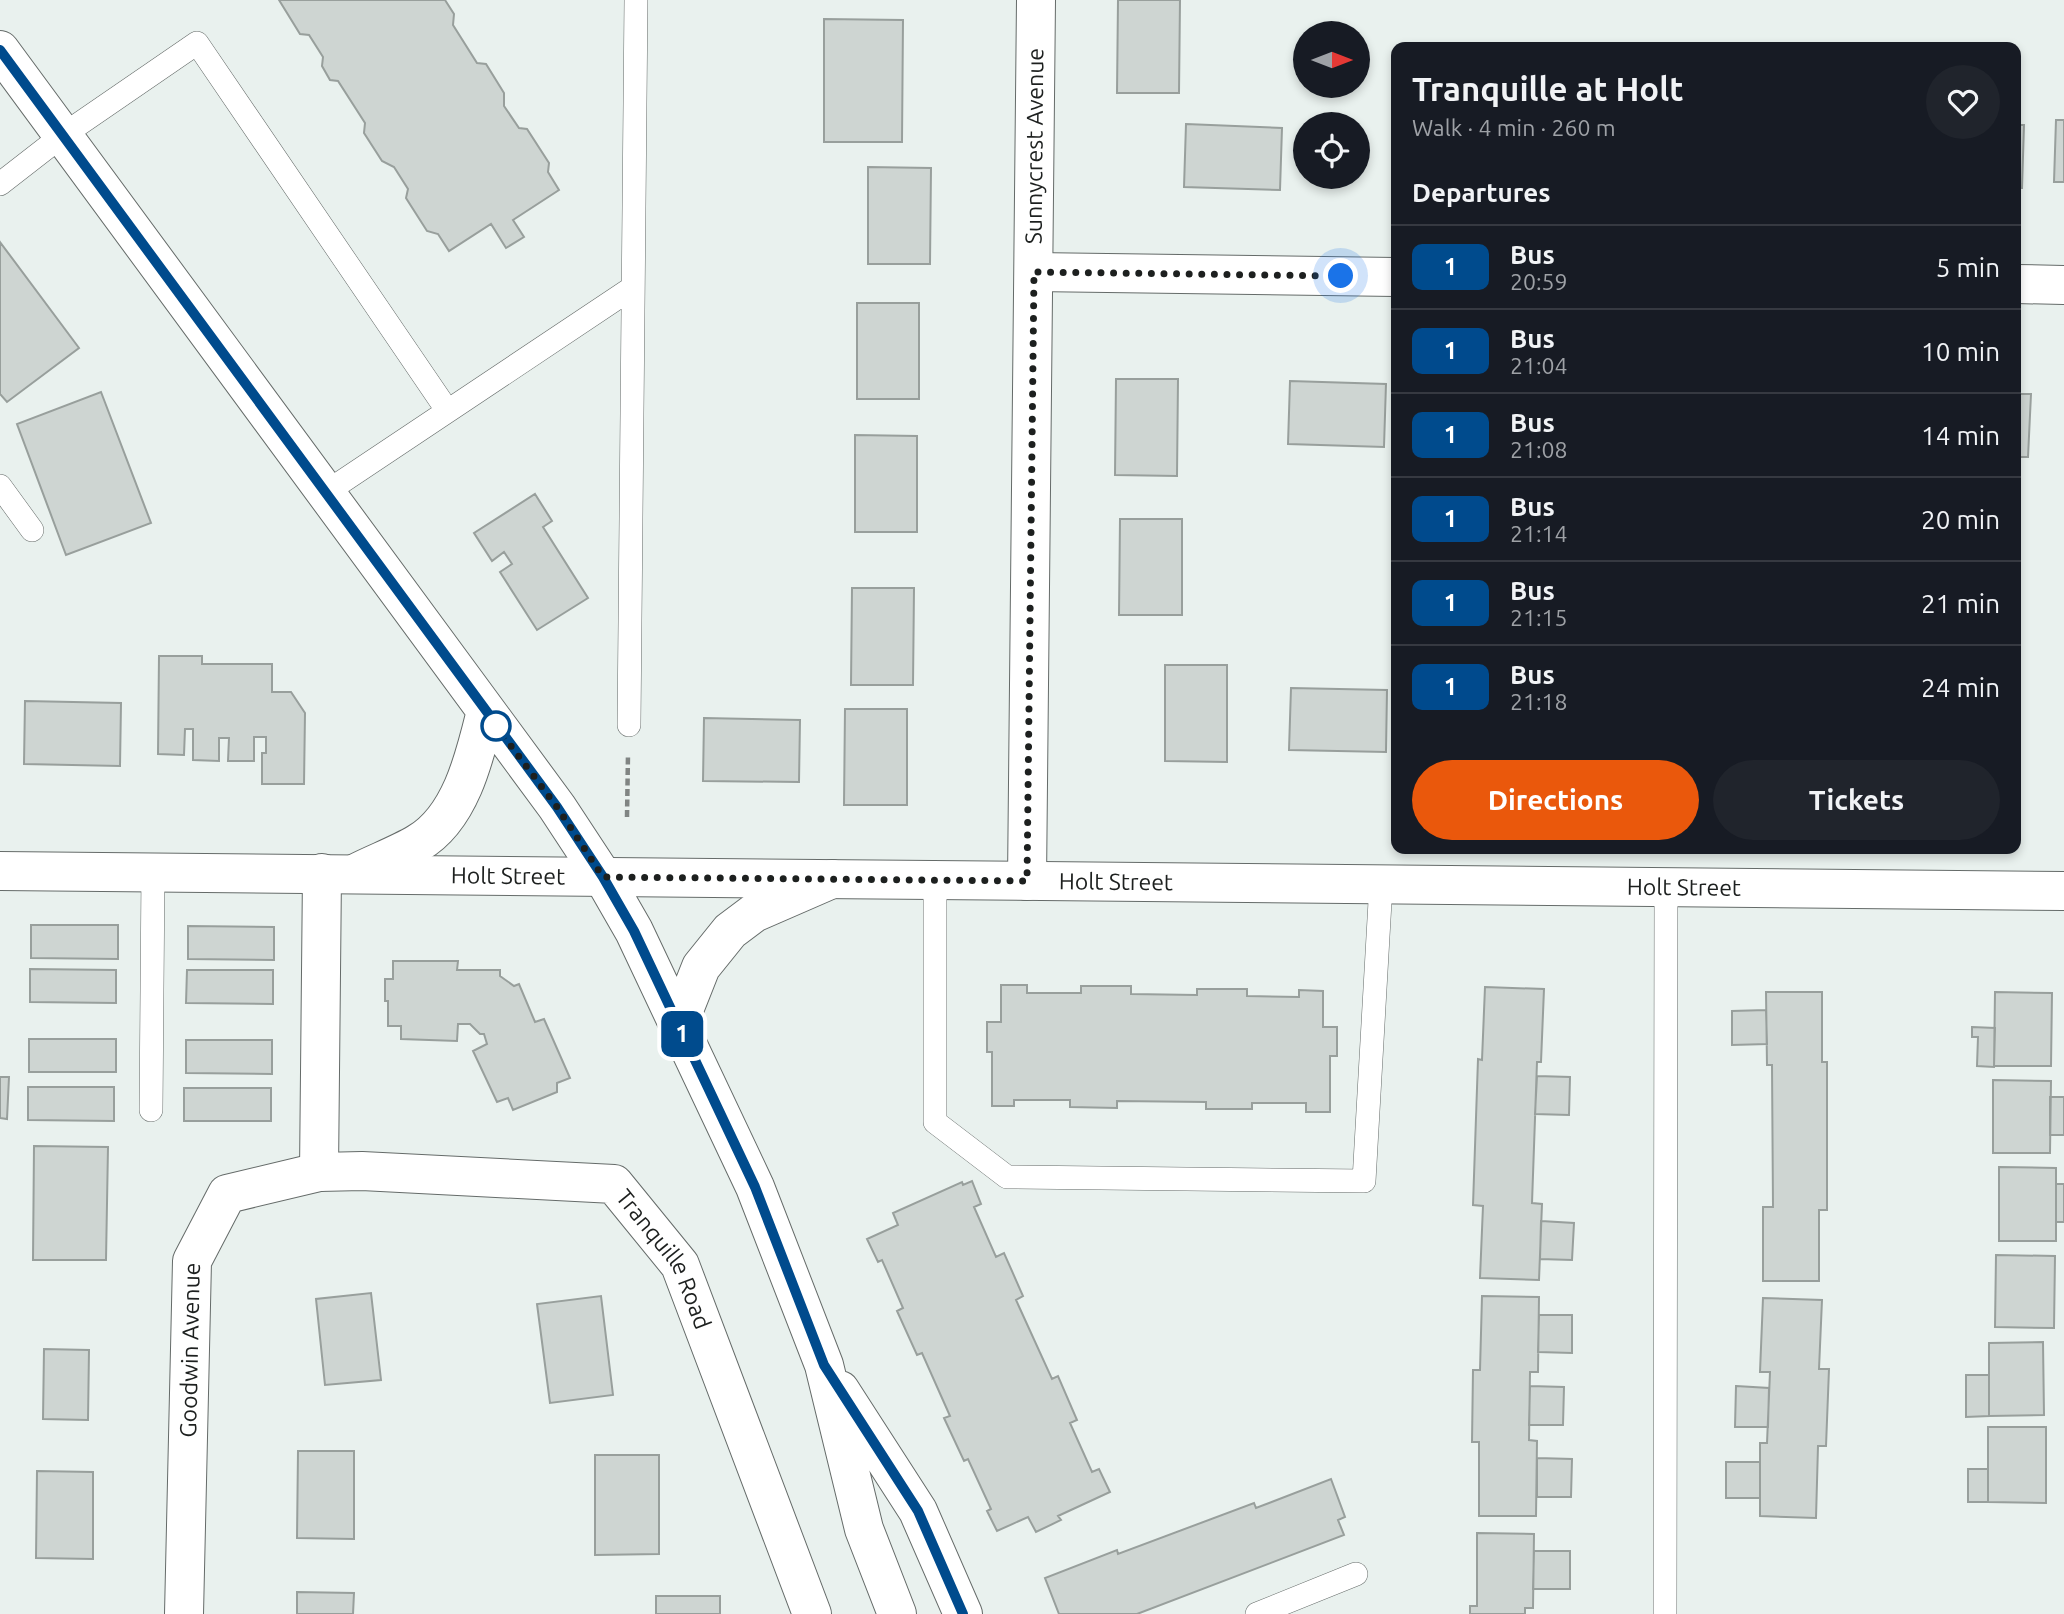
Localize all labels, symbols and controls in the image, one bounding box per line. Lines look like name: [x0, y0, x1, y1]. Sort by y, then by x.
north arrow: [1293, 21, 1370, 98]
map controls: [1293, 21, 1370, 189]
street label: Sunnycrest Avenue: [1021, 48, 1048, 244]
button: heart: [1926, 65, 2000, 139]
text: Tranquille at Holt: [1412, 70, 1683, 107]
button: locate: [1293, 112, 1370, 189]
text: Walk · 4 min · 260 m: [1412, 115, 1616, 140]
text: Departures: [1412, 178, 1550, 207]
text: Bus: [1510, 240, 1555, 269]
text: 1: [1444, 253, 1457, 280]
text: 5 min: [1936, 253, 2000, 282]
your location: [1323, 258, 1358, 293]
text: 20:59: [1510, 269, 1568, 294]
text: Bus: [1510, 324, 1555, 353]
text: 1: [1444, 337, 1457, 364]
text: 10 min: [1921, 337, 2000, 366]
text: 21:04: [1510, 353, 1568, 378]
text: Bus: [1510, 408, 1555, 437]
text: 1: [1444, 421, 1457, 448]
text: 14 min: [1921, 421, 2000, 450]
text: 21:08: [1510, 437, 1568, 462]
text: Bus: [1510, 492, 1555, 521]
text: 1: [1444, 505, 1457, 532]
text: 20 min: [1921, 505, 2000, 534]
text: 21:14: [1510, 521, 1568, 546]
text: Bus: [1510, 576, 1555, 605]
text: 1: [1444, 589, 1457, 616]
text: 21 min: [1921, 589, 2000, 618]
text: 21:15: [1510, 605, 1568, 630]
text: Bus: [1510, 660, 1555, 689]
text: 1: [1444, 673, 1457, 700]
text: 24 min: [1921, 673, 2000, 702]
text: 21:18: [1510, 689, 1568, 714]
unlabelled marker: [481, 711, 511, 741]
button: Directions: [1412, 760, 1699, 840]
button: Tickets: [1713, 760, 2000, 840]
street label: Holt Street: [451, 862, 565, 888]
street label: Holt Street: [1059, 868, 1173, 894]
street label: Holt Street: [1627, 874, 1741, 900]
line badge: 1: [659, 1011, 705, 1057]
text: 1: [675, 1020, 689, 1047]
street label: Tranquille Road: [612, 1184, 716, 1332]
street label: Goodwin Avenue: [175, 1262, 204, 1438]

